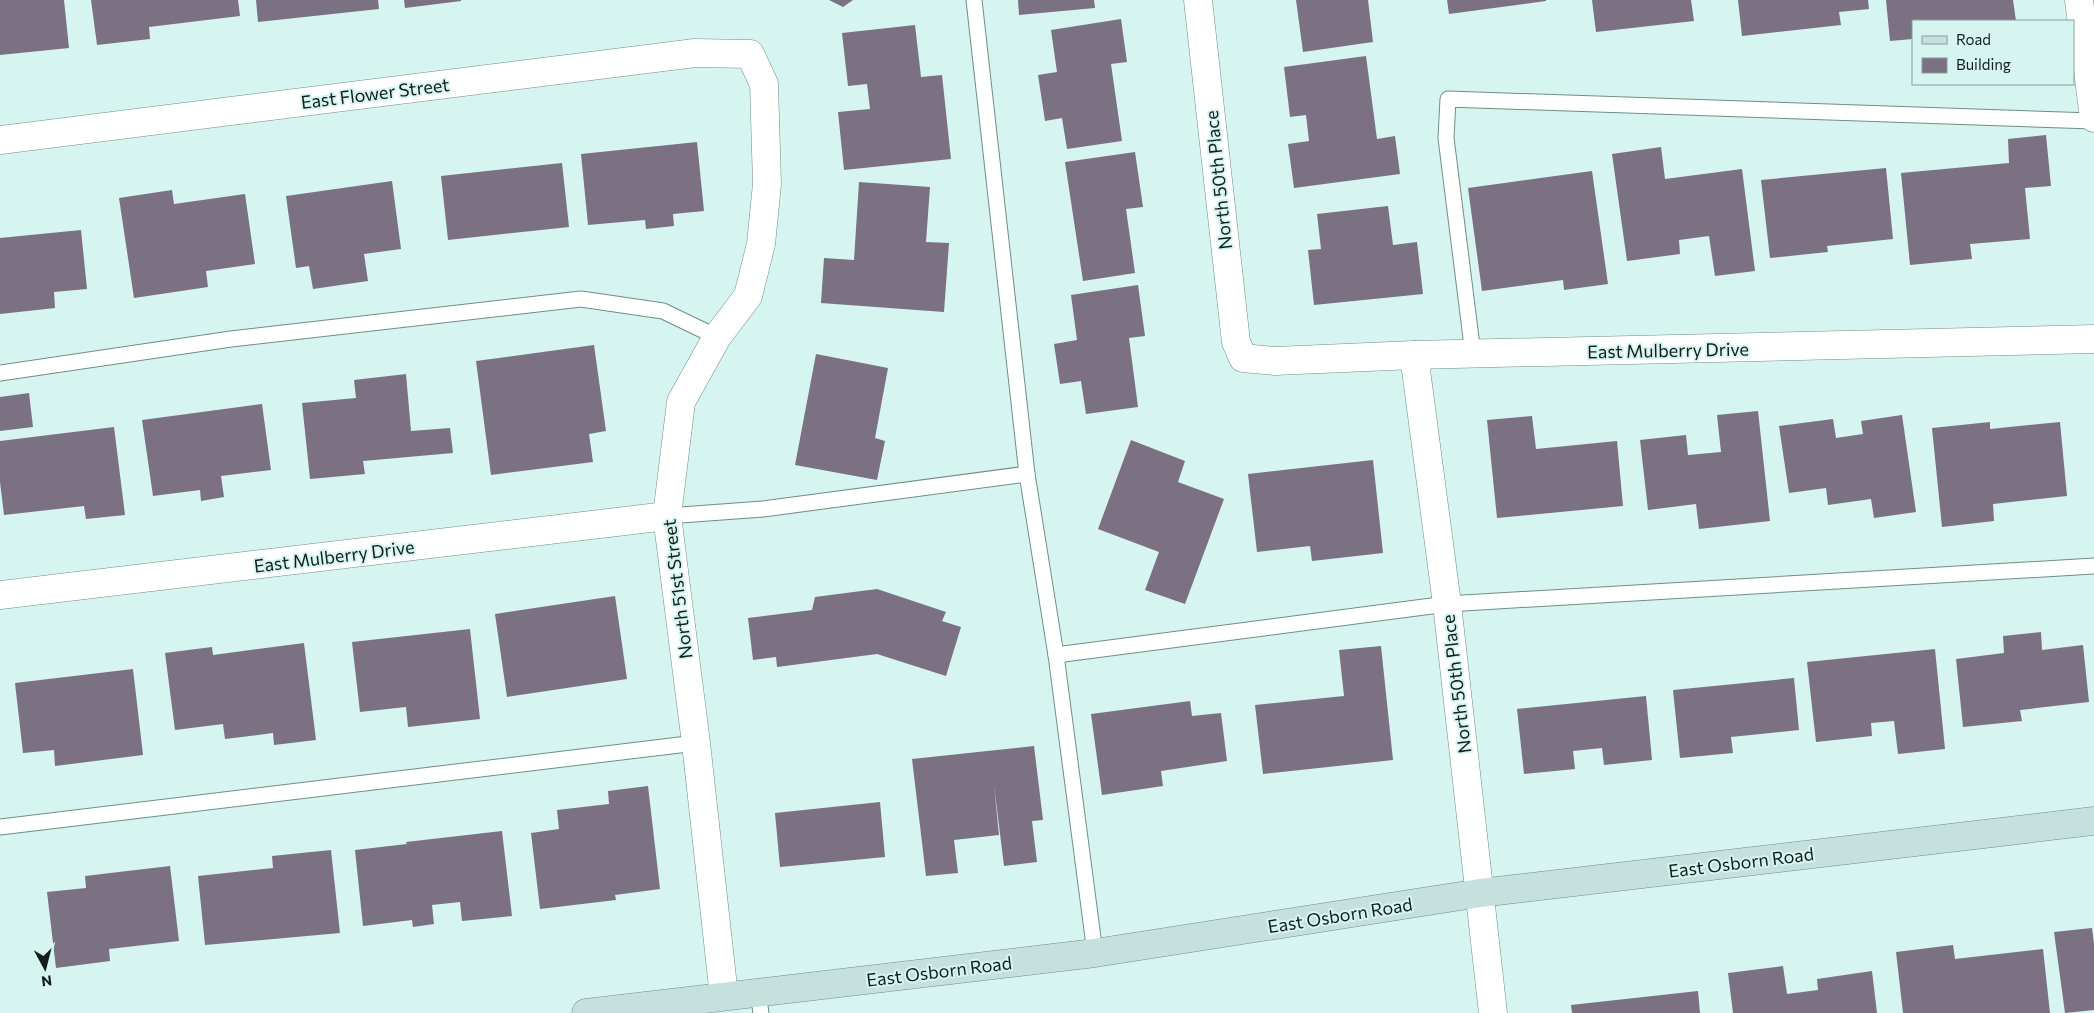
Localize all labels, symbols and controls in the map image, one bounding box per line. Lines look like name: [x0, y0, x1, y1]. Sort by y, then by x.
legend: [1912, 20, 2074, 85]
text: Road: [1956, 30, 1991, 48]
text: Building: [1956, 55, 2011, 73]
street label: East Flower Street: [299, 73, 451, 113]
street label: North 50th Place: [1200, 109, 1236, 251]
street label: East Mulberry Drive: [1587, 338, 1749, 362]
street label: North 51st Street: [658, 518, 696, 660]
street label: East Mulberry Drive: [252, 535, 416, 577]
street label: North 50th Place: [1437, 613, 1475, 755]
street label: East Osborn Road: [1667, 842, 1815, 882]
street label: East Osborn Road: [1266, 893, 1414, 937]
north arrow: [20, 943, 70, 993]
street label: East Osborn Road: [865, 951, 1013, 991]
text: N: [40, 972, 53, 990]

